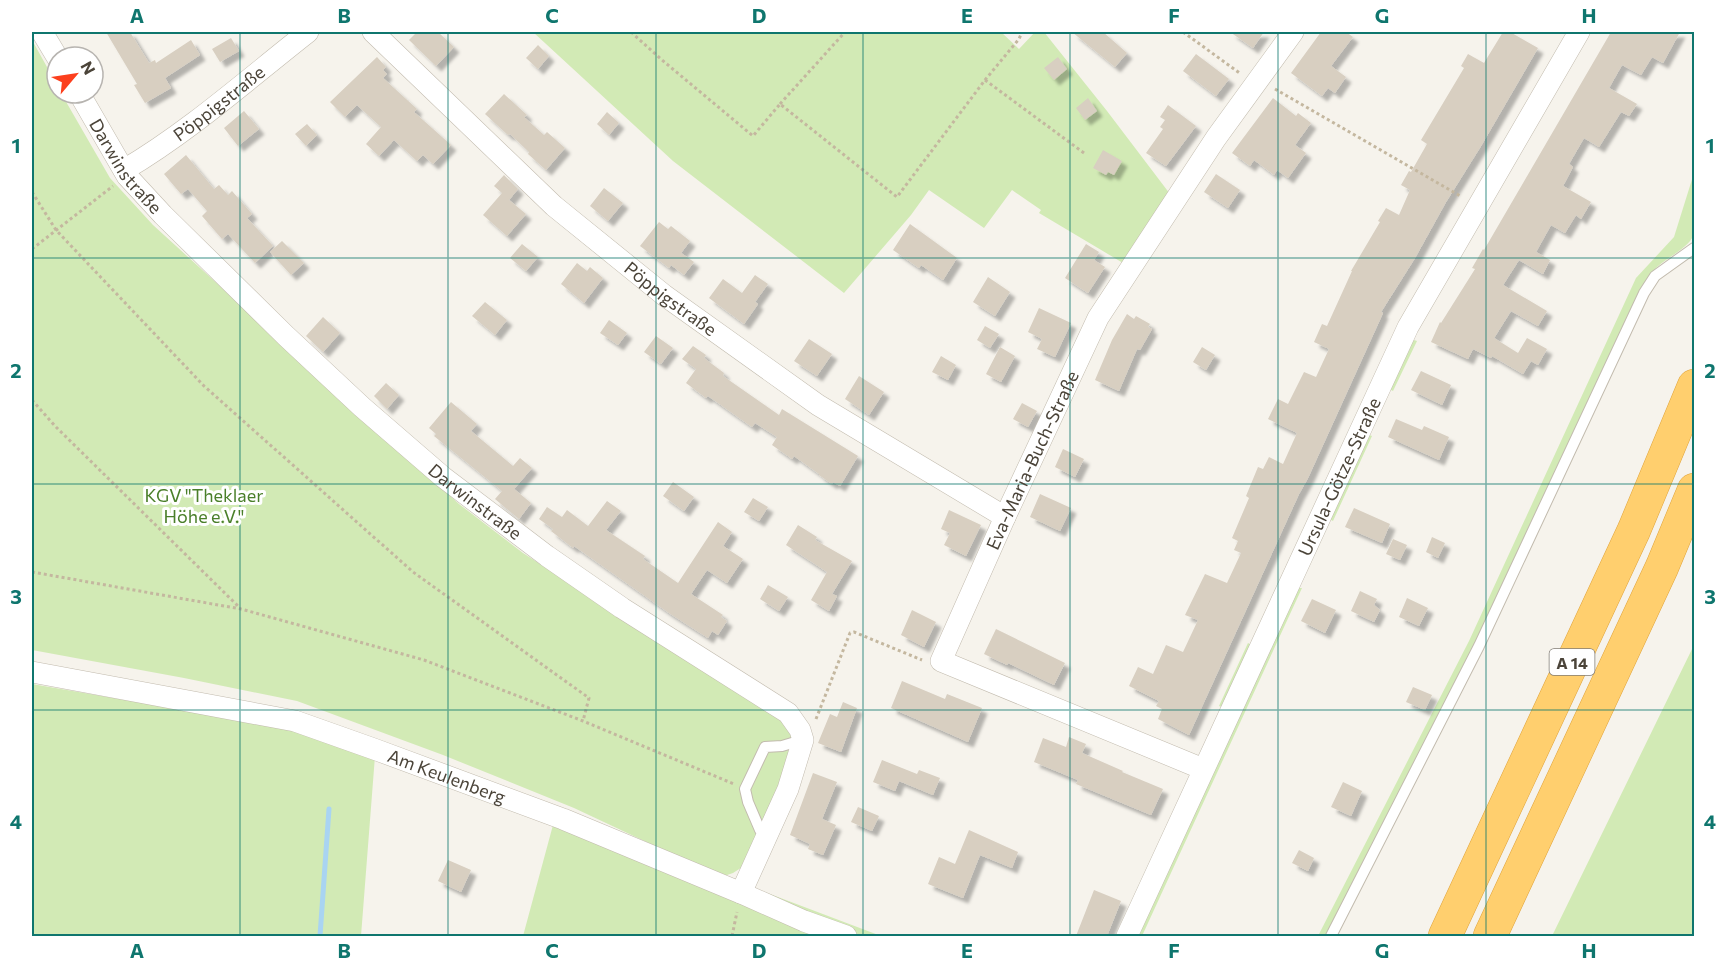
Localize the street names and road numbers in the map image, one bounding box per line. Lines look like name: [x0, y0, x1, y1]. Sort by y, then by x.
street label: Pöppigstraße: [169, 60, 269, 145]
street label: Darwinstraße: [85, 114, 167, 218]
street label: Pöppigstraße: [620, 257, 721, 340]
street label: Eva-Maria-Buch-Straße: [981, 367, 1083, 553]
street label: Ursula-Götze-Straße: [1293, 394, 1385, 559]
street label: Darwinstraße: [424, 459, 526, 544]
road number: A 14: [1550, 649, 1594, 675]
street label: Am Keulenberg: [385, 744, 509, 808]

